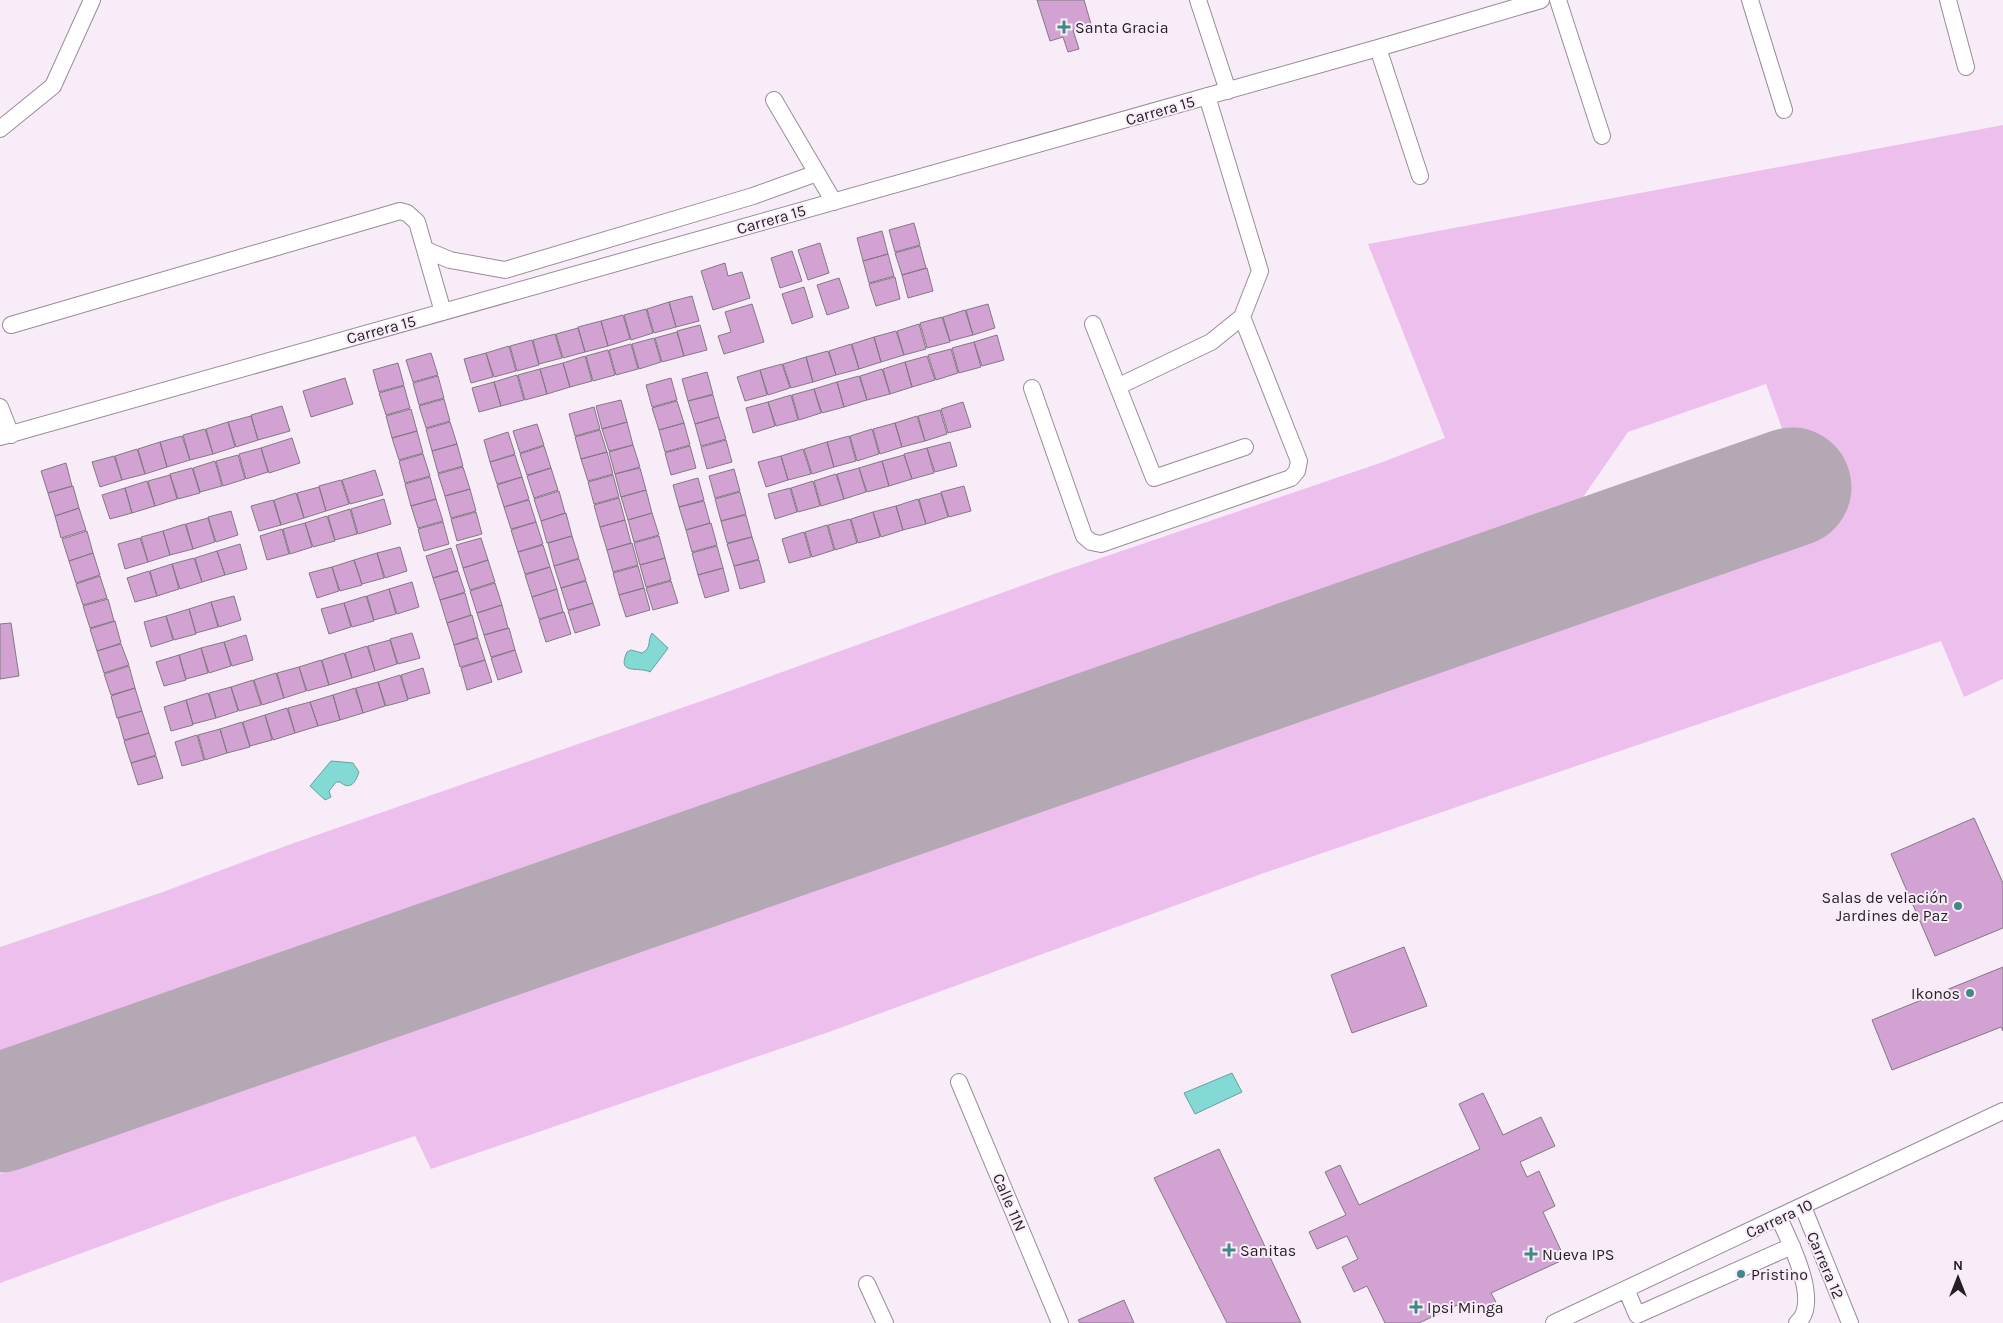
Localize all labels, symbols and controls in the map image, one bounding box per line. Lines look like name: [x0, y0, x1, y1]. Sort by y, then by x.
place label: Santa Gracia: [1075, 18, 1169, 37]
marker: Santa Gracia: [1057, 20, 1071, 34]
street label: Carrera 15: [1123, 92, 1197, 129]
street label: Carrera 15: [734, 201, 808, 238]
street label: Carrera 15: [344, 311, 418, 348]
place label: Salas de velación Jardines de Paz: [1822, 888, 1948, 925]
marker: Salas de velación Jardines de Paz: [1952, 900, 1964, 912]
place label: Ikonos: [1911, 984, 1960, 1003]
marker: Ikonos: [1964, 987, 1976, 999]
street label: Calle 11N: [989, 1170, 1030, 1234]
street label: Carrera 10: [1743, 1195, 1816, 1242]
street label: Carrera 12: [1803, 1229, 1848, 1302]
place label: Sanitas: [1240, 1241, 1296, 1260]
marker: Sanitas: [1222, 1243, 1236, 1257]
place label: Nueva IPS: [1542, 1245, 1615, 1264]
marker: Nueva IPS: [1524, 1247, 1538, 1261]
north arrow: [1933, 1253, 1983, 1303]
text: N: [1953, 1257, 1963, 1274]
place label: Pristino: [1751, 1265, 1808, 1284]
marker: Pristino: [1735, 1268, 1747, 1280]
place label: Ipsi Minga: [1427, 1298, 1504, 1317]
marker: Ipsi Minga: [1409, 1300, 1423, 1314]

